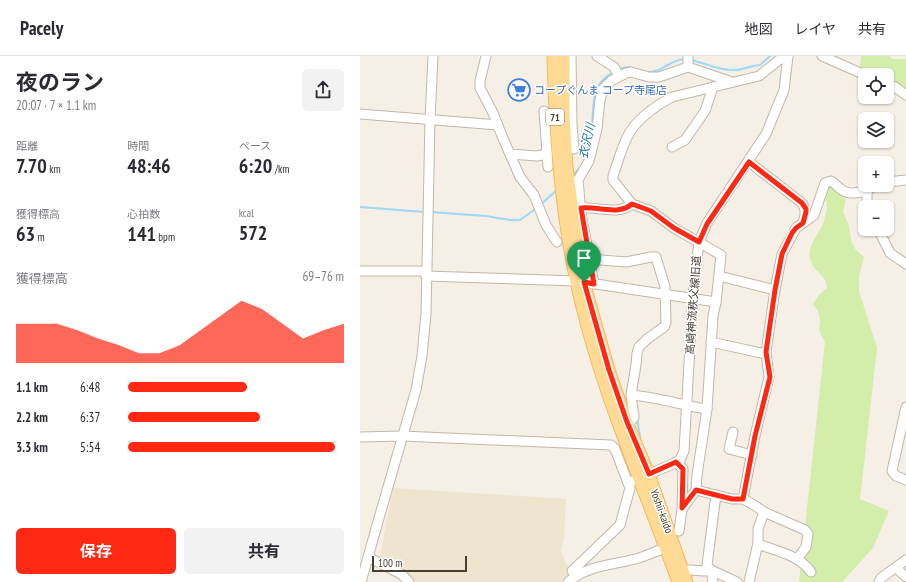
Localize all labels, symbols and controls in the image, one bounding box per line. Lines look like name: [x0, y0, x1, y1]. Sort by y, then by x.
text: Pacely: [20, 16, 63, 40]
text: 地図: [744, 20, 772, 38]
text: レイヤ: [794, 20, 836, 38]
text: 共有: [858, 20, 886, 38]
text: 夜のラン: [16, 68, 104, 96]
map controls: [858, 68, 894, 236]
button: locate: [858, 68, 894, 104]
button: share: [302, 69, 344, 111]
supermarket icon: コープぐんま コープ寺尾店: [506, 77, 532, 103]
place label: コープぐんま コープ寺尾店: [534, 83, 667, 97]
text: 20:07 · 7 × 1.1 km: [16, 97, 96, 114]
road number: 71: [546, 109, 564, 125]
button: layers: [858, 112, 894, 148]
water label: 衣沢川: [575, 120, 598, 160]
text: 距離: [16, 139, 38, 153]
text: 時間: [127, 139, 149, 153]
text: ペース: [239, 139, 271, 153]
text: 7.70: [16, 153, 47, 179]
text: 48:46: [127, 153, 171, 179]
text: 6:20: [239, 153, 272, 179]
button: +: [858, 156, 894, 192]
text: km: [47, 162, 61, 176]
text: /km: [272, 162, 289, 176]
button: −: [858, 200, 894, 236]
text: kcal: [239, 206, 254, 220]
text: 獲得標高: [16, 207, 60, 221]
text: 心拍数: [127, 207, 160, 221]
text: 572: [239, 220, 267, 246]
text: 63: [16, 221, 35, 247]
text: 141: [127, 221, 156, 247]
text: m: [35, 230, 45, 244]
text: bpm: [156, 230, 175, 244]
pin: [567, 241, 601, 282]
icon: arrive: [573, 247, 595, 269]
street label: 高崎神流秩父線旧道: [683, 255, 703, 355]
text: 69–76 m: [302, 268, 344, 285]
text: 獲得標高: [16, 270, 68, 287]
text: 1.1 km: [16, 379, 48, 396]
text: 6:48: [80, 379, 100, 396]
text: 2.2 km: [16, 409, 48, 426]
text: 6:37: [80, 409, 100, 426]
text: 3.3 km: [16, 439, 48, 456]
text: 5:54: [80, 439, 100, 456]
street label: Yoshii-kaido: [648, 487, 677, 535]
button: 保存: [16, 528, 176, 574]
button: 共有: [184, 528, 344, 574]
scale bar: [372, 554, 467, 573]
text: 100 m: [378, 556, 402, 570]

